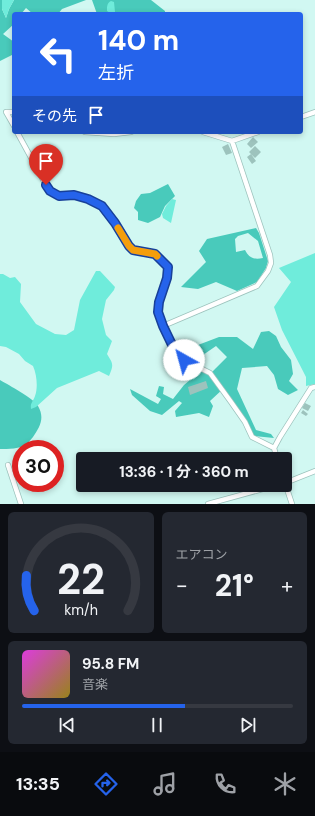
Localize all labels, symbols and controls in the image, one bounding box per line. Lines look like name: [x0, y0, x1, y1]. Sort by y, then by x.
text: 140 m: [98, 22, 179, 59]
icon: left: [32, 28, 84, 80]
text: 左折: [98, 61, 134, 85]
icon: arrive: [85, 104, 107, 126]
text: その先: [32, 106, 77, 126]
pin: [29, 144, 63, 185]
icon: arrive: [35, 150, 57, 172]
position arrow: [163, 339, 205, 381]
speed limit sign: 30: [12, 440, 64, 492]
text: 13:36 · 1 分 · 360 m: [119, 462, 249, 482]
text: エアコン: [176, 546, 228, 563]
text: 22: [57, 552, 105, 606]
text: 21°: [215, 566, 254, 605]
text: −: [176, 571, 188, 600]
text: +: [281, 571, 293, 600]
text: km/h: [64, 600, 98, 618]
text: 95.8 FM: [82, 654, 139, 674]
text: 音楽: [82, 676, 108, 693]
icon: previous: [56, 714, 78, 736]
icon: pause: [146, 714, 168, 736]
icon: next: [237, 714, 259, 736]
icon: directions: [92, 770, 120, 798]
icon: music: [151, 770, 179, 798]
icon: phone: [211, 770, 239, 798]
icon: climate: [271, 770, 299, 798]
text: 13:35: [16, 772, 60, 796]

